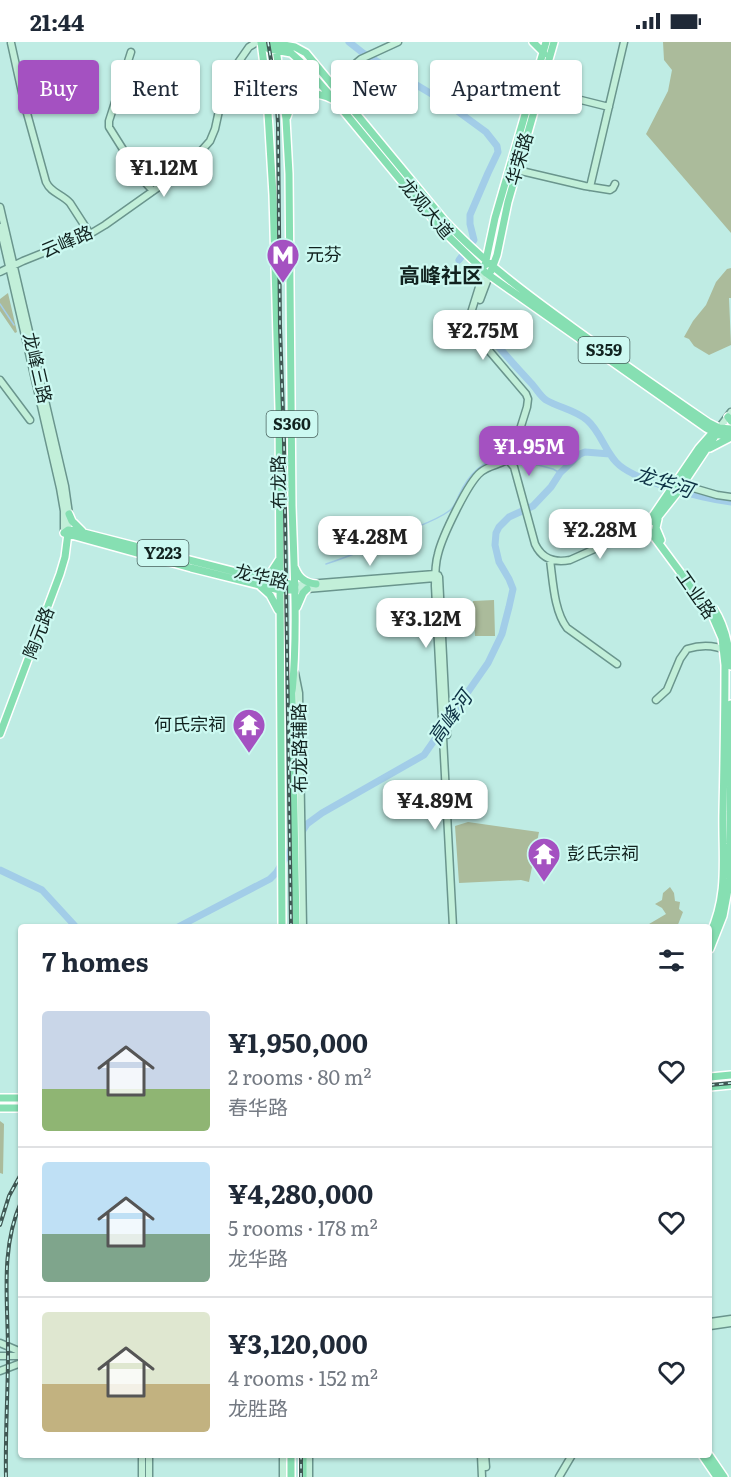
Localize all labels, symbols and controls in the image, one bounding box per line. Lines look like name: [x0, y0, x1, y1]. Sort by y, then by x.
text: 21:44: [30, 5, 84, 38]
chip: Buy: [18, 60, 99, 114]
chip: Rent: [111, 60, 200, 114]
chip: Filters: [212, 60, 319, 114]
chip: New: [331, 60, 418, 114]
chip: Apartment: [430, 60, 582, 114]
street label: 华荣路: [498, 129, 539, 188]
pin: ¥1.12M: [115, 147, 213, 198]
text: ¥1.12M: [130, 151, 198, 181]
street label: 龙观大道: [394, 172, 461, 244]
street label: 云峰路: [36, 218, 97, 264]
metro station icon: 元芬: [265, 237, 301, 284]
place label: 元芬: [306, 240, 342, 267]
district label: 高峰社区: [399, 258, 483, 289]
pin: ¥2.75M: [434, 310, 532, 361]
text: ¥2.75M: [447, 314, 519, 344]
street label: 龙峰三路: [17, 330, 60, 406]
road number: S359: [578, 337, 630, 363]
road number: S360: [266, 411, 318, 437]
pin: ¥1.95M: [480, 426, 578, 477]
text: ¥1.95M: [493, 430, 565, 460]
street label: 布龙路: [264, 455, 291, 509]
water label: 龙华河: [631, 457, 702, 505]
pin: ¥2.28M: [551, 509, 649, 560]
text: ¥2.28M: [563, 513, 637, 543]
pin: ¥4.28M: [321, 516, 419, 567]
text: ¥4.28M: [332, 520, 408, 550]
road number: Y223: [138, 540, 188, 566]
street label: 龙华路: [232, 556, 291, 595]
street label: 工业路: [671, 564, 724, 624]
pin: ¥3.12M: [377, 598, 475, 649]
street label: 陶元路: [15, 602, 60, 663]
text: ¥3.12M: [390, 602, 462, 632]
water label: 高峰河: [419, 680, 480, 750]
street label: 布龙路辅路: [284, 703, 313, 793]
temple icon: 何氏宗祠: [231, 707, 267, 754]
place label: 何氏宗祠: [154, 710, 226, 737]
pin: ¥4.89M: [386, 780, 484, 831]
text: ¥4.89M: [397, 784, 473, 814]
temple icon: 彭氏宗祠: [526, 836, 562, 883]
place label: 彭氏宗祠: [567, 839, 639, 866]
text: 7 homes: [42, 941, 148, 980]
icon: filters: [655, 944, 688, 977]
text: ¥1,950,000: [228, 1022, 368, 1061]
icon: home: [90, 1035, 162, 1107]
icon: heart: [655, 1055, 688, 1088]
text: 2 rooms · 80 m²: [228, 1061, 371, 1091]
text: 春华路: [228, 1091, 288, 1121]
text: ¥4,280,000: [228, 1173, 373, 1212]
icon: home: [90, 1186, 162, 1258]
icon: heart: [655, 1206, 688, 1239]
text: 5 rooms · 178 m²: [228, 1212, 378, 1242]
text: 龙华路: [228, 1242, 288, 1272]
text: ¥3,120,000: [228, 1323, 368, 1362]
icon: home: [90, 1336, 162, 1408]
icon: heart: [655, 1356, 688, 1389]
text: 4 rooms · 152 m²: [228, 1362, 378, 1392]
text: 龙胜路: [228, 1392, 288, 1422]

